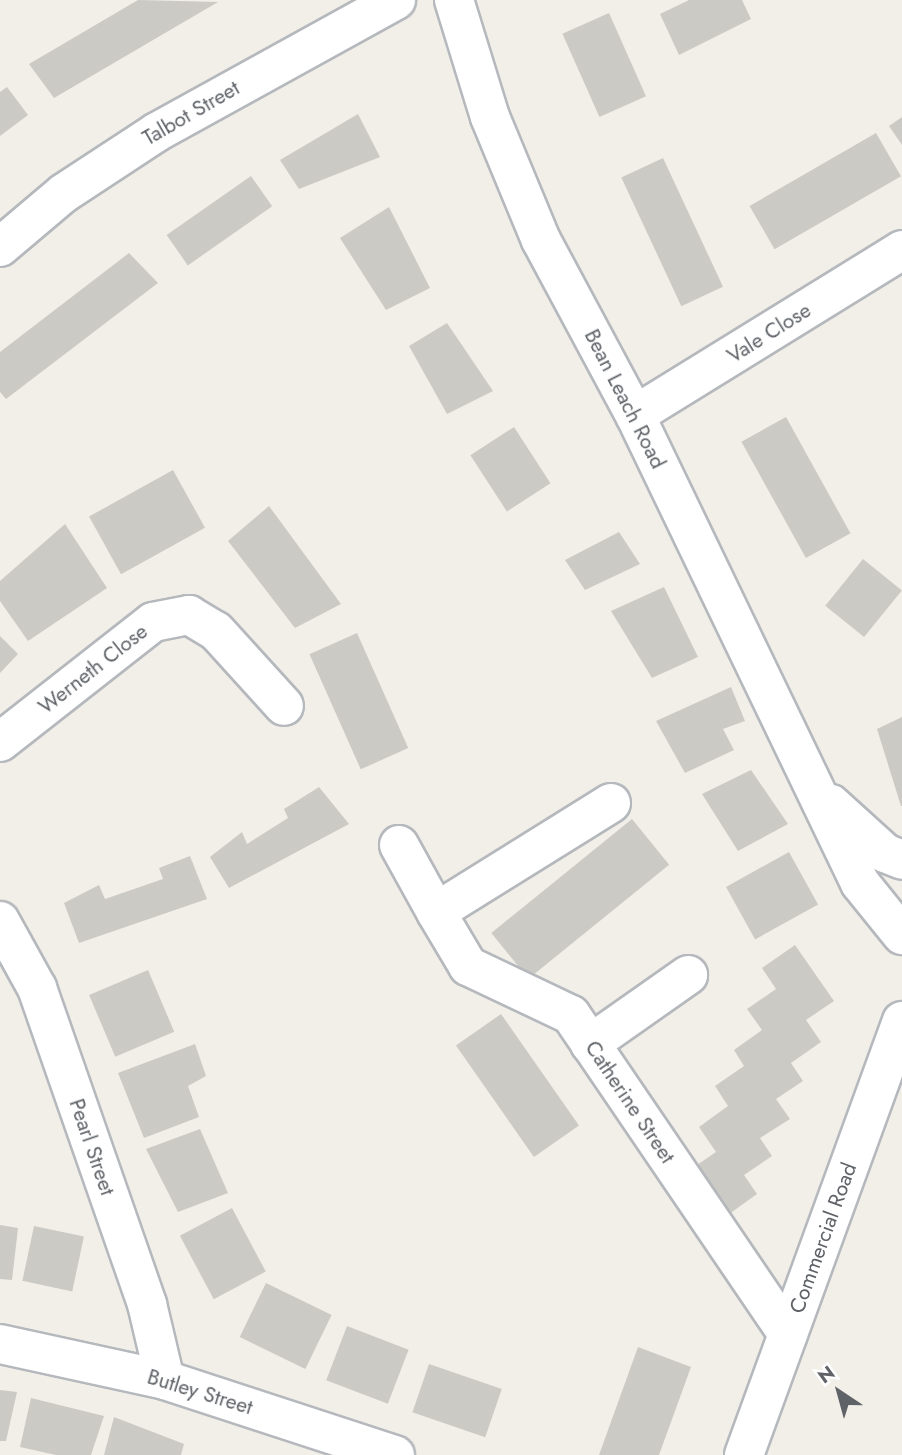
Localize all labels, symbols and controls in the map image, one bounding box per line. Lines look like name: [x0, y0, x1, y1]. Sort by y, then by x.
street label: Talbot Street: [138, 75, 244, 151]
street label: Vale Close: [723, 297, 815, 369]
street label: Bean Leach Road: [579, 325, 671, 473]
street label: Werneth Close: [34, 619, 152, 719]
street label: Catherine Street: [580, 1036, 680, 1168]
street label: Pearl Street: [64, 1096, 120, 1198]
street label: Commercial Road: [784, 1159, 862, 1317]
north arrow: [804, 1357, 874, 1427]
text: N: [812, 1359, 840, 1390]
street label: Butley Street: [144, 1364, 256, 1420]

